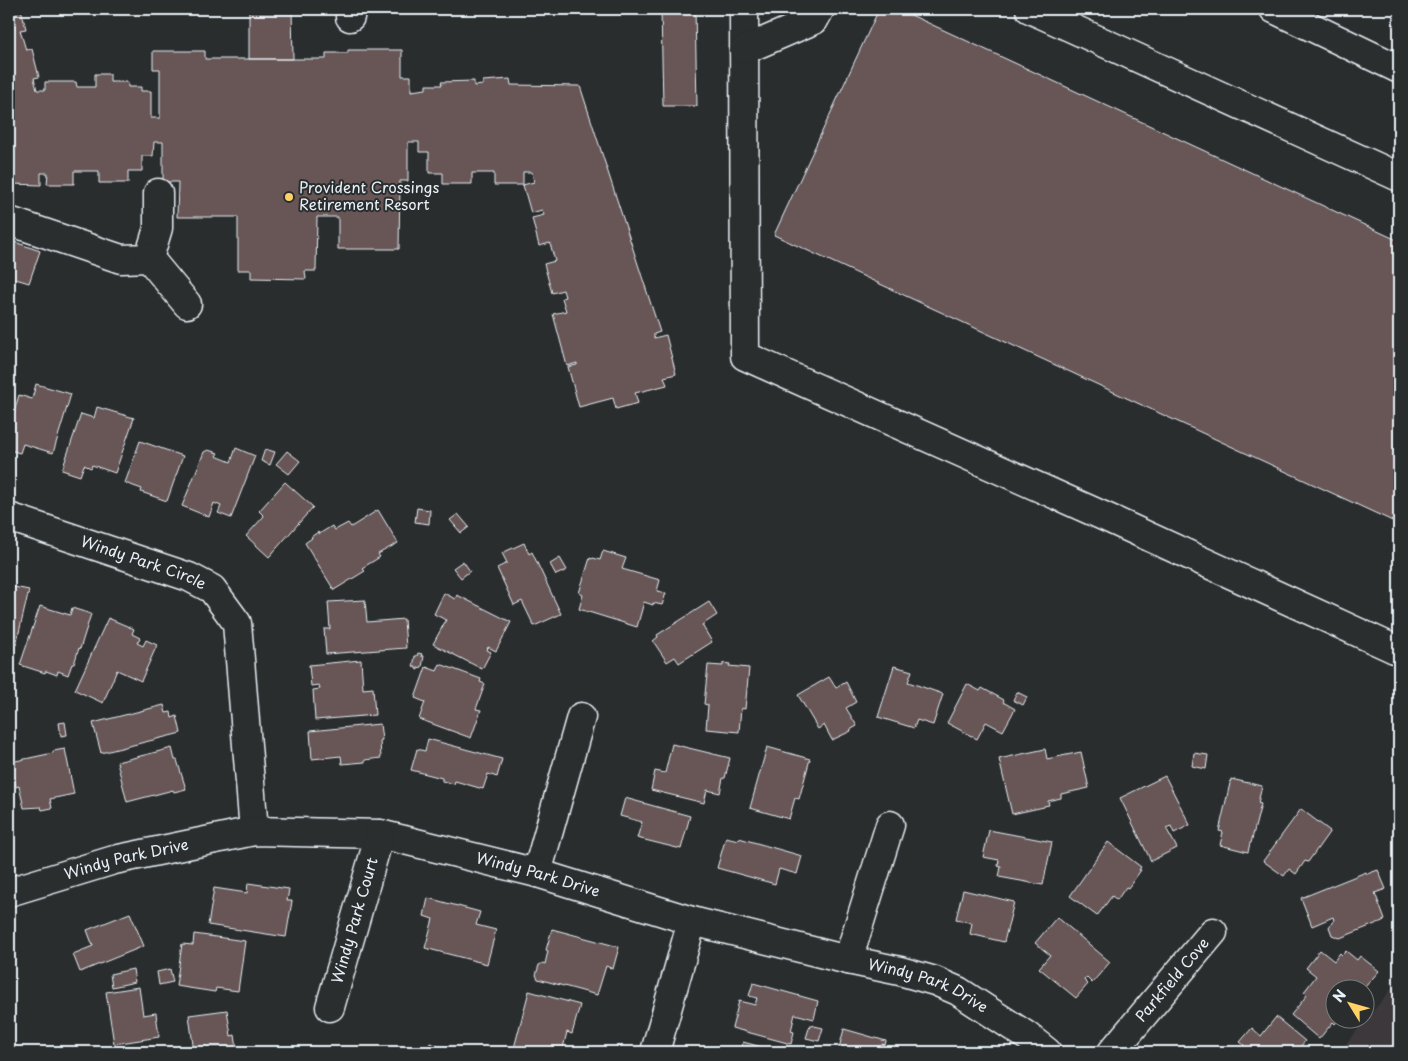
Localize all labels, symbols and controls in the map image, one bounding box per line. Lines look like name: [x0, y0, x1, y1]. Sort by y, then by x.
place label: Provident Crossings Retirement Resort: [299, 175, 439, 215]
marker: Provident Crossings Retirement Resort: [283, 191, 295, 203]
street label: Windy Park Circle: [78, 529, 211, 594]
street label: Windy Park Drive: [61, 832, 190, 885]
street label: Windy Park Drive: [474, 845, 603, 902]
street label: Windy Park Court: [324, 854, 383, 986]
street label: Parkfield Cove: [1129, 932, 1214, 1026]
street label: Windy Park Drive: [866, 952, 993, 1018]
north arrow: [1326, 978, 1376, 1028]
text: N: [1327, 985, 1351, 1007]

